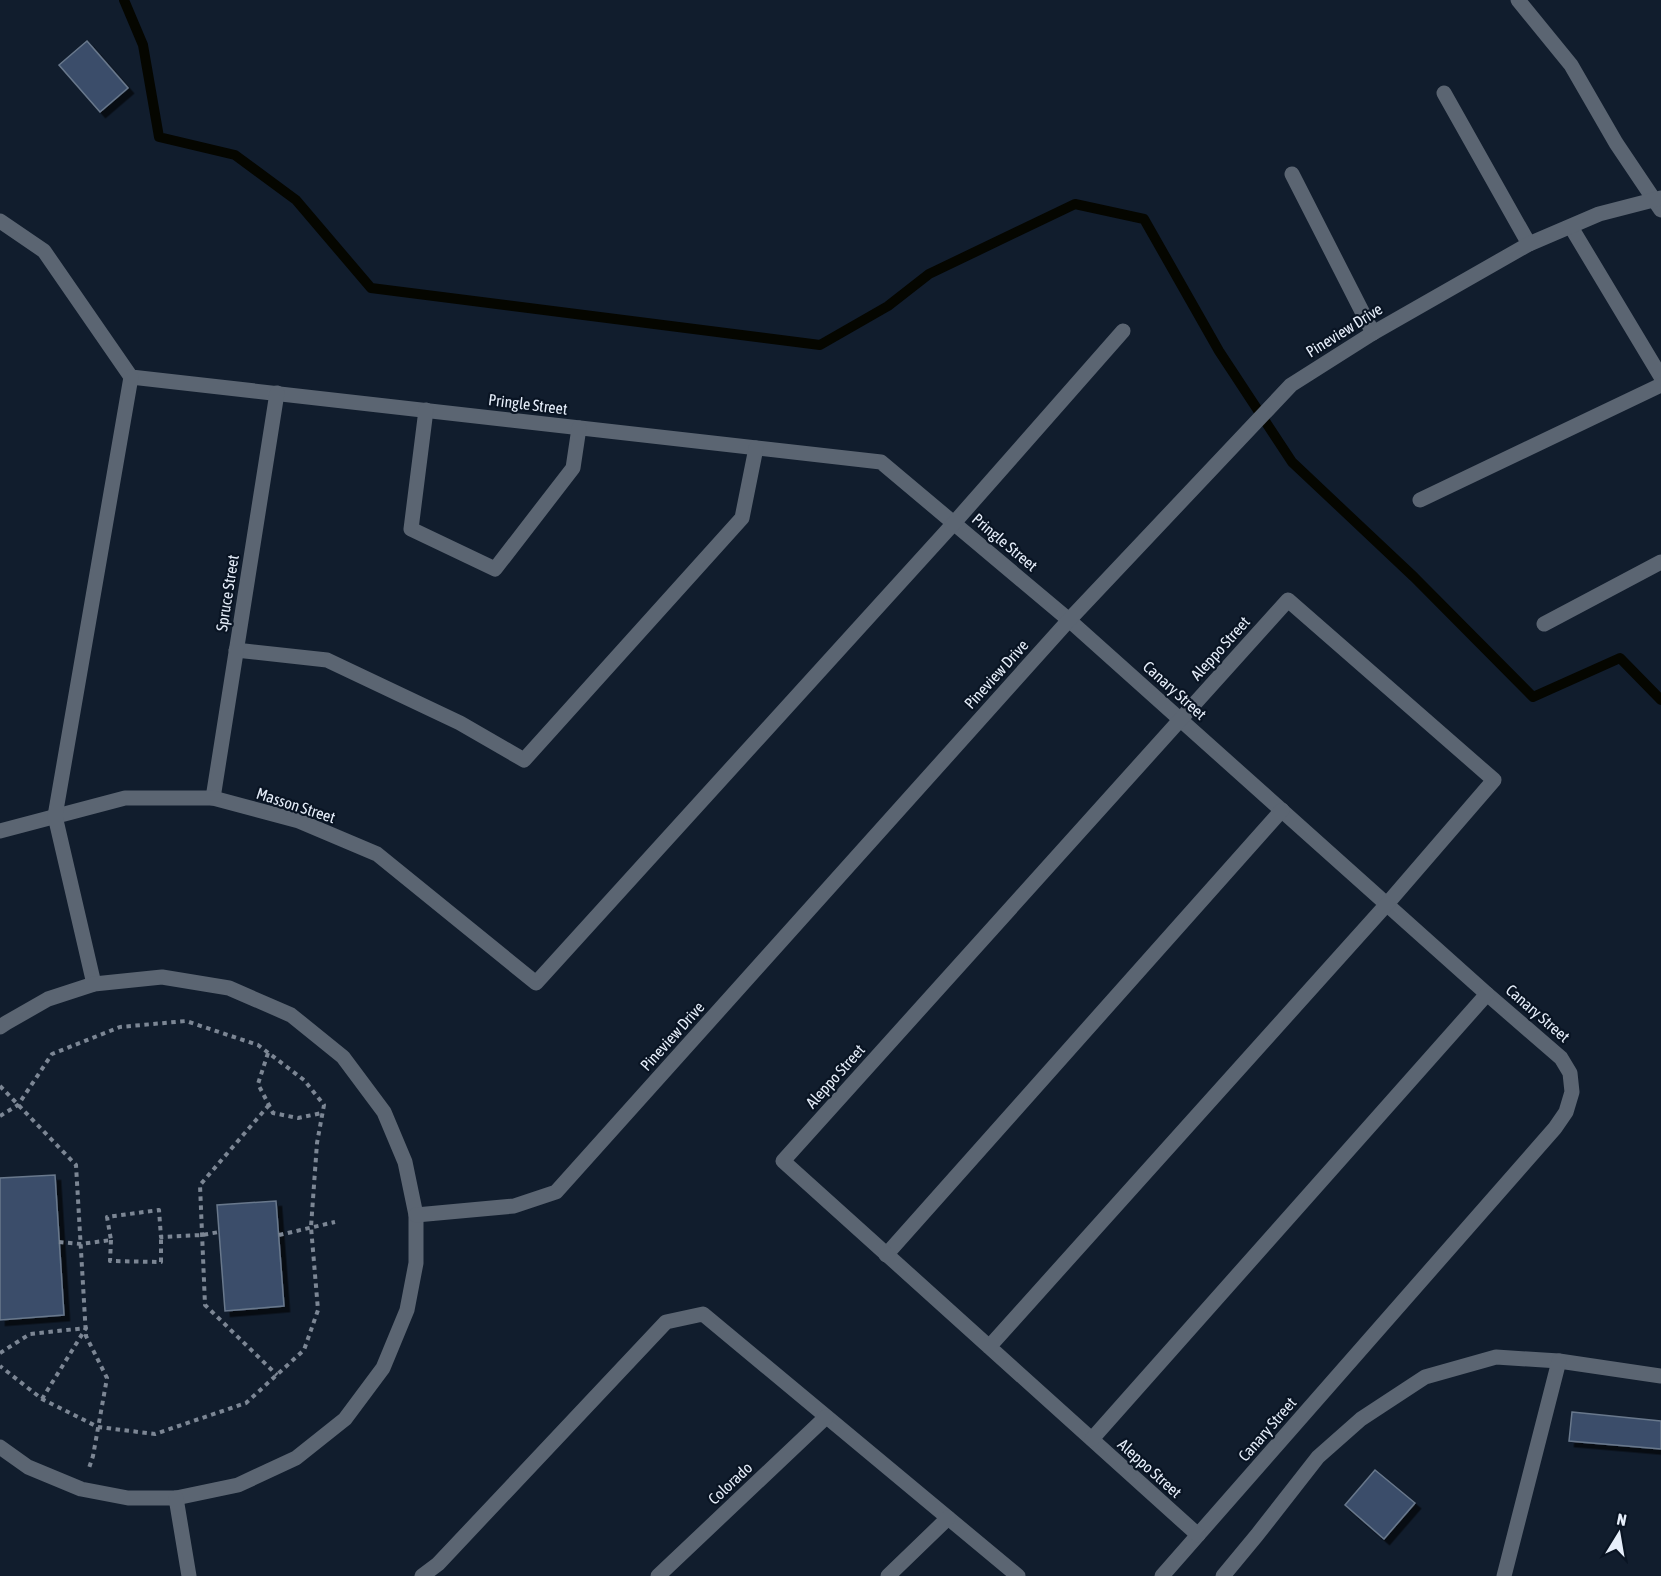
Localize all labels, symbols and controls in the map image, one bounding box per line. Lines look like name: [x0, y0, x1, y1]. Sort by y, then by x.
street label: Pineview Drive: [1303, 300, 1385, 360]
street label: Pringle Street: [487, 390, 569, 419]
street label: Pringle Street: [968, 510, 1042, 575]
street label: Spruce Street: [212, 553, 243, 633]
street label: Aleppo Street: [1187, 612, 1254, 684]
street label: Pineview Drive: [960, 636, 1032, 712]
street label: Canary Street: [1139, 657, 1210, 724]
street label: Masson Street: [254, 784, 338, 826]
street label: Canary Street: [1502, 980, 1574, 1047]
street label: Pineview Drive: [636, 998, 708, 1074]
street label: Aleppo Street: [802, 1040, 869, 1112]
street label: Canary Street: [1234, 1393, 1301, 1465]
street label: Aleppo Street: [1114, 1435, 1186, 1502]
street label: Colorado: [704, 1458, 756, 1508]
north arrow: [1589, 1504, 1649, 1564]
text: N: [1616, 1510, 1628, 1529]

